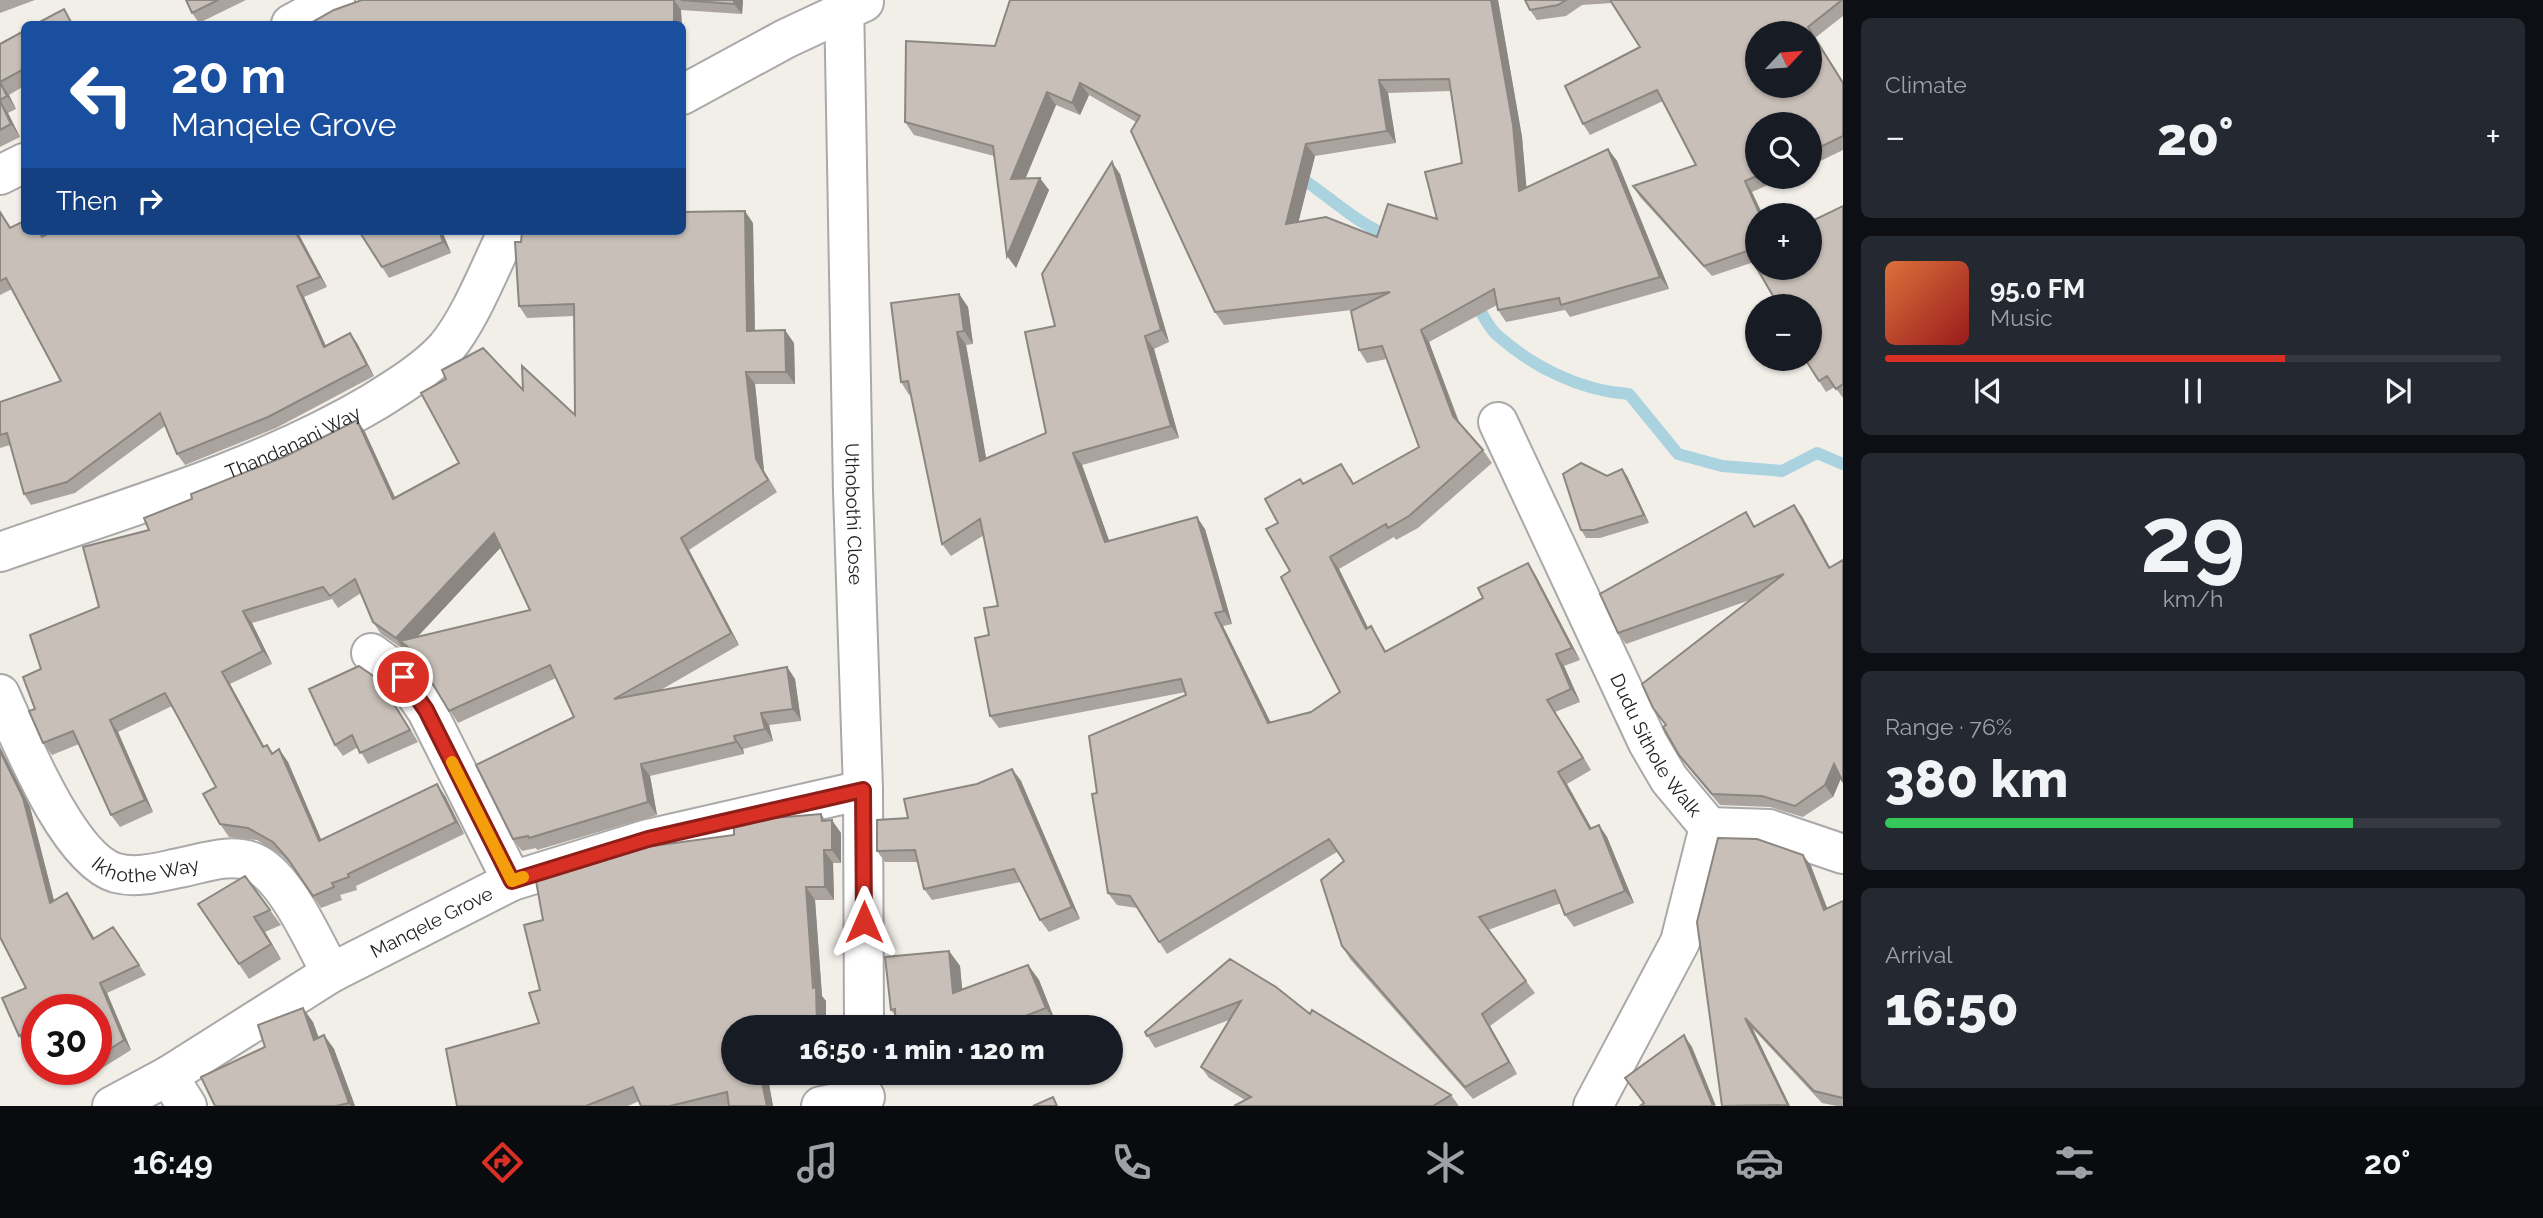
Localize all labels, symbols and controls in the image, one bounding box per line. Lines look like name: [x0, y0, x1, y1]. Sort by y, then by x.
north arrow: [1745, 21, 1822, 98]
map controls: [1745, 21, 1822, 371]
text: 20 m: [171, 47, 286, 104]
icon: left: [56, 49, 147, 140]
text: Climate: [1885, 71, 1967, 98]
text: Manqele Grove: [171, 106, 397, 143]
text: 20°: [2157, 106, 2234, 167]
button: search: [1745, 112, 1822, 189]
text: −: [1885, 114, 1905, 159]
text: +: [2485, 114, 2501, 159]
icon: right: [131, 182, 169, 220]
text: Then: [56, 186, 117, 216]
button: +: [1745, 203, 1822, 280]
text: 95.0 FM: [1990, 274, 2085, 304]
button: −: [1745, 294, 1822, 371]
text: Music: [1990, 304, 2053, 331]
icon: previous: [1969, 372, 2007, 410]
icon: pause: [2174, 372, 2212, 410]
icon: next: [2379, 372, 2417, 410]
street label: Thandanani Way: [222, 401, 364, 483]
street label: Uthobothi Close: [841, 443, 867, 585]
text: 29: [2141, 486, 2245, 593]
text: km/h: [2163, 585, 2223, 612]
pin: [373, 647, 433, 707]
icon: arrive: [384, 658, 422, 696]
street label: Dudu Sithole Walk: [1606, 670, 1706, 821]
text: Range · 76%: [1885, 713, 2012, 740]
text: 380 km: [1885, 748, 2068, 809]
street label: Ikhothe Way: [88, 852, 201, 886]
street label: Manqele Grove: [367, 882, 496, 962]
position arrow: [827, 885, 901, 959]
text: Arrival: [1885, 941, 1952, 968]
text: 16:50: [1885, 976, 2019, 1037]
speed limit sign: 30: [21, 994, 112, 1085]
text: 16:50 · 1 min · 120 m: [799, 1035, 1045, 1065]
icon: directions: [478, 1138, 527, 1187]
icon: music: [793, 1138, 842, 1187]
icon: phone: [1107, 1138, 1156, 1187]
icon: climate: [1421, 1138, 1470, 1187]
icon: car: [1735, 1138, 1784, 1187]
icon: filters: [2050, 1138, 2099, 1187]
text: 16:49: [133, 1144, 213, 1181]
text: 20°: [2364, 1144, 2410, 1181]

